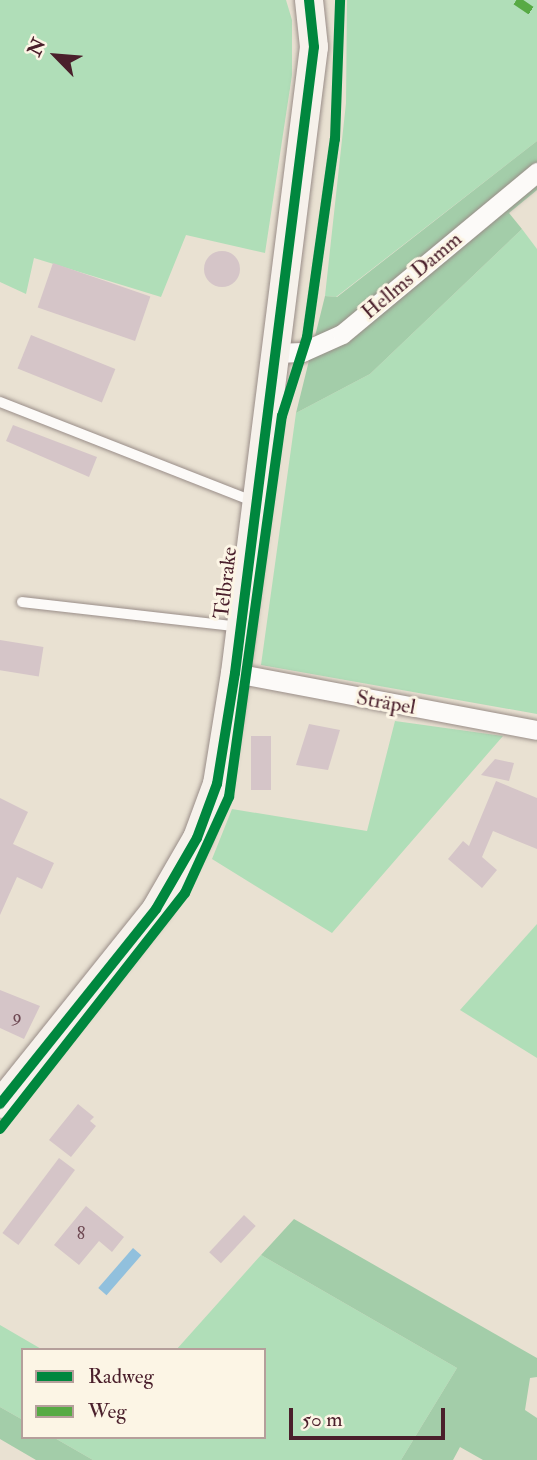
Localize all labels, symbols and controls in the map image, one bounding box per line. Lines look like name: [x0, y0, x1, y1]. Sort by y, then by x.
north arrow: [21, 21, 91, 91]
text: N: [22, 34, 51, 60]
street label: Hellms Damm: [357, 227, 467, 325]
street label: Telbrake: [209, 546, 243, 620]
street label: Sträpel: [354, 685, 418, 721]
house number: 9: [12, 1006, 22, 1028]
house number: 8: [77, 1223, 85, 1245]
legend: [21, 1348, 266, 1439]
text: Radweg: [88, 1363, 154, 1390]
scale bar: [292, 1394, 448, 1438]
text: Weg: [88, 1398, 127, 1425]
text: 50 m: [302, 1406, 343, 1433]

